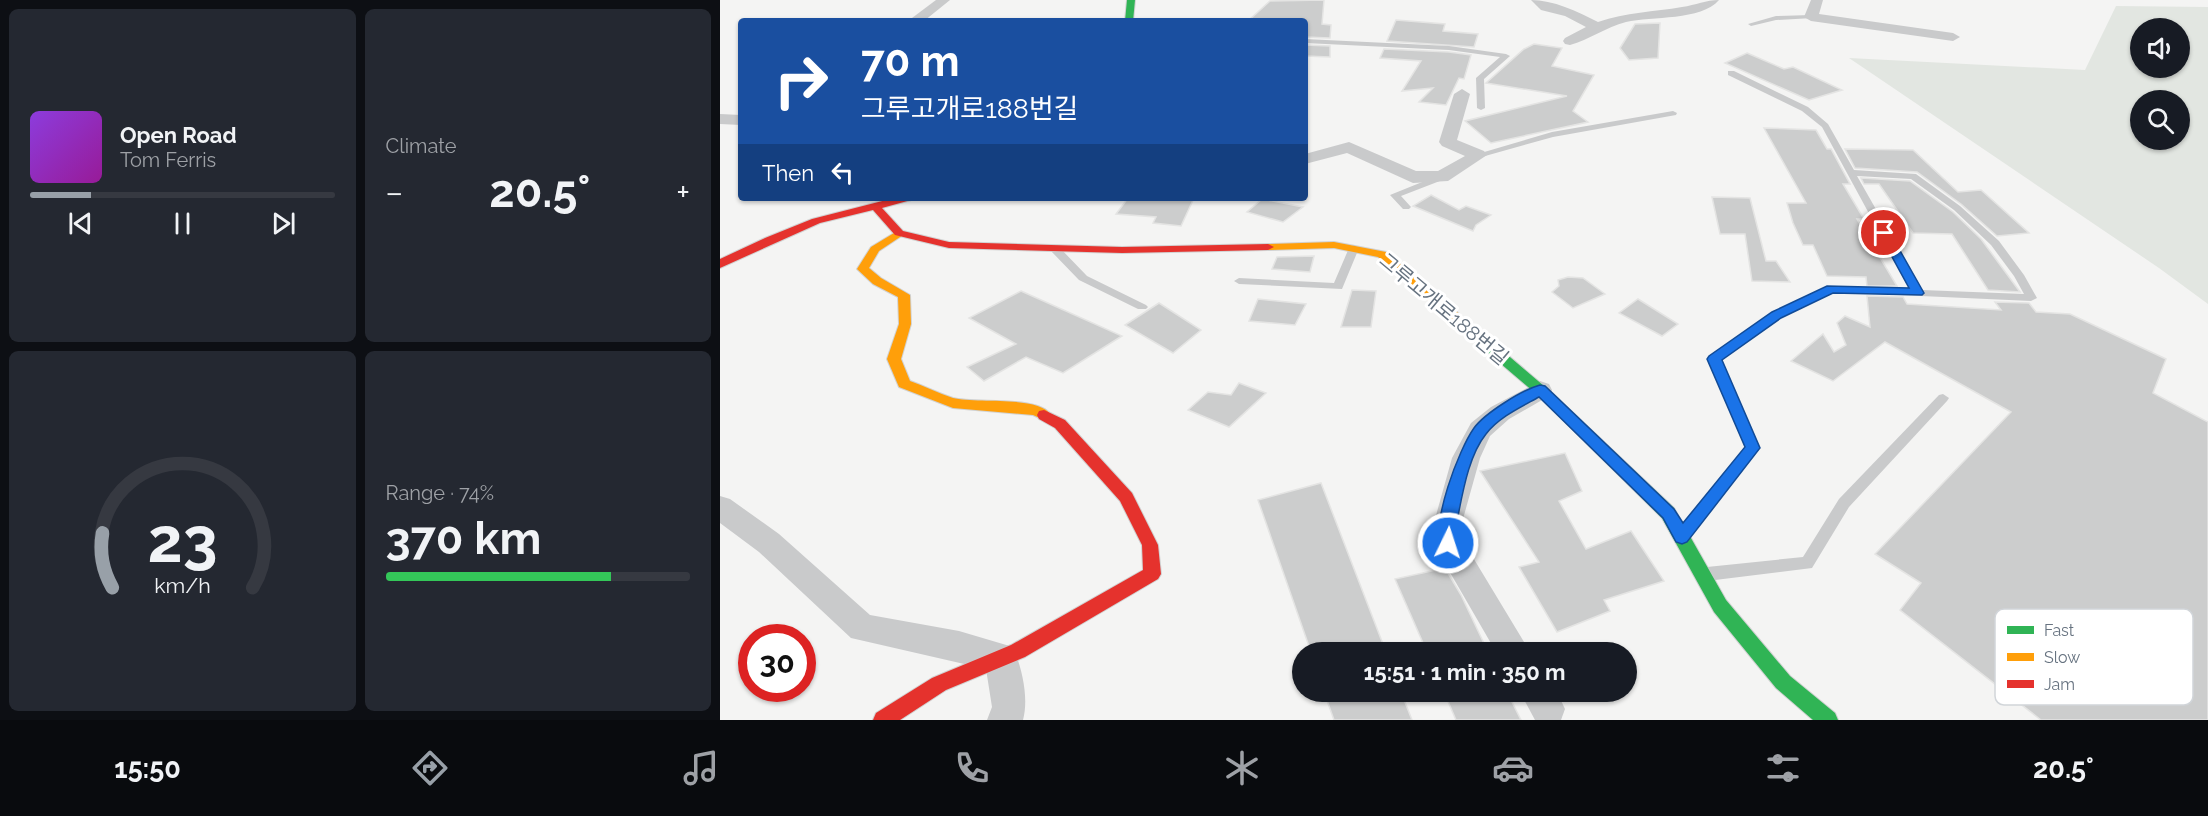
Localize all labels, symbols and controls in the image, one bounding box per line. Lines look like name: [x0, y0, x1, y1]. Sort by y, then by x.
map controls: [2130, 18, 2190, 150]
button: sound: [2130, 18, 2190, 78]
text: 70 m: [861, 37, 960, 86]
icon: right: [762, 42, 840, 120]
button: search: [2130, 90, 2190, 150]
text: 그루고개로188번길: [861, 93, 1078, 124]
text: Open Road: [120, 122, 237, 148]
text: Climate: [386, 134, 457, 158]
text: Tom Ferris: [120, 148, 216, 172]
icon: left: [826, 156, 859, 189]
text: Then: [762, 160, 814, 186]
text: 20.5°: [489, 165, 590, 218]
text: −: [386, 173, 403, 212]
text: +: [676, 173, 690, 212]
icon: previous: [64, 207, 97, 240]
icon: pause: [166, 207, 199, 240]
icon: next: [267, 207, 300, 240]
pin: [1858, 207, 1909, 258]
icon: arrive: [1867, 216, 1900, 249]
street label: 그루고개로188번길: [1375, 248, 1513, 370]
text: Range · 74%: [386, 481, 494, 505]
text: 23: [147, 503, 217, 577]
position arrow: [1416, 511, 1480, 575]
text: 370 km: [386, 512, 541, 565]
text: km/h: [154, 573, 211, 598]
legend: [1995, 609, 2193, 705]
text: Fast: [2044, 621, 2075, 640]
speed limit sign: 30: [738, 624, 816, 702]
text: Slow: [2044, 648, 2080, 667]
text: 15:51 · 1 min · 350 m: [1364, 659, 1565, 685]
text: Jam: [2044, 675, 2075, 694]
icon: directions: [409, 747, 451, 789]
icon: music: [680, 747, 722, 789]
icon: phone: [951, 747, 993, 789]
icon: climate: [1221, 747, 1263, 789]
icon: car: [1492, 747, 1534, 789]
icon: filters: [1762, 747, 1804, 789]
text: 15:50: [114, 753, 181, 784]
text: 20.5°: [2033, 753, 2094, 784]

